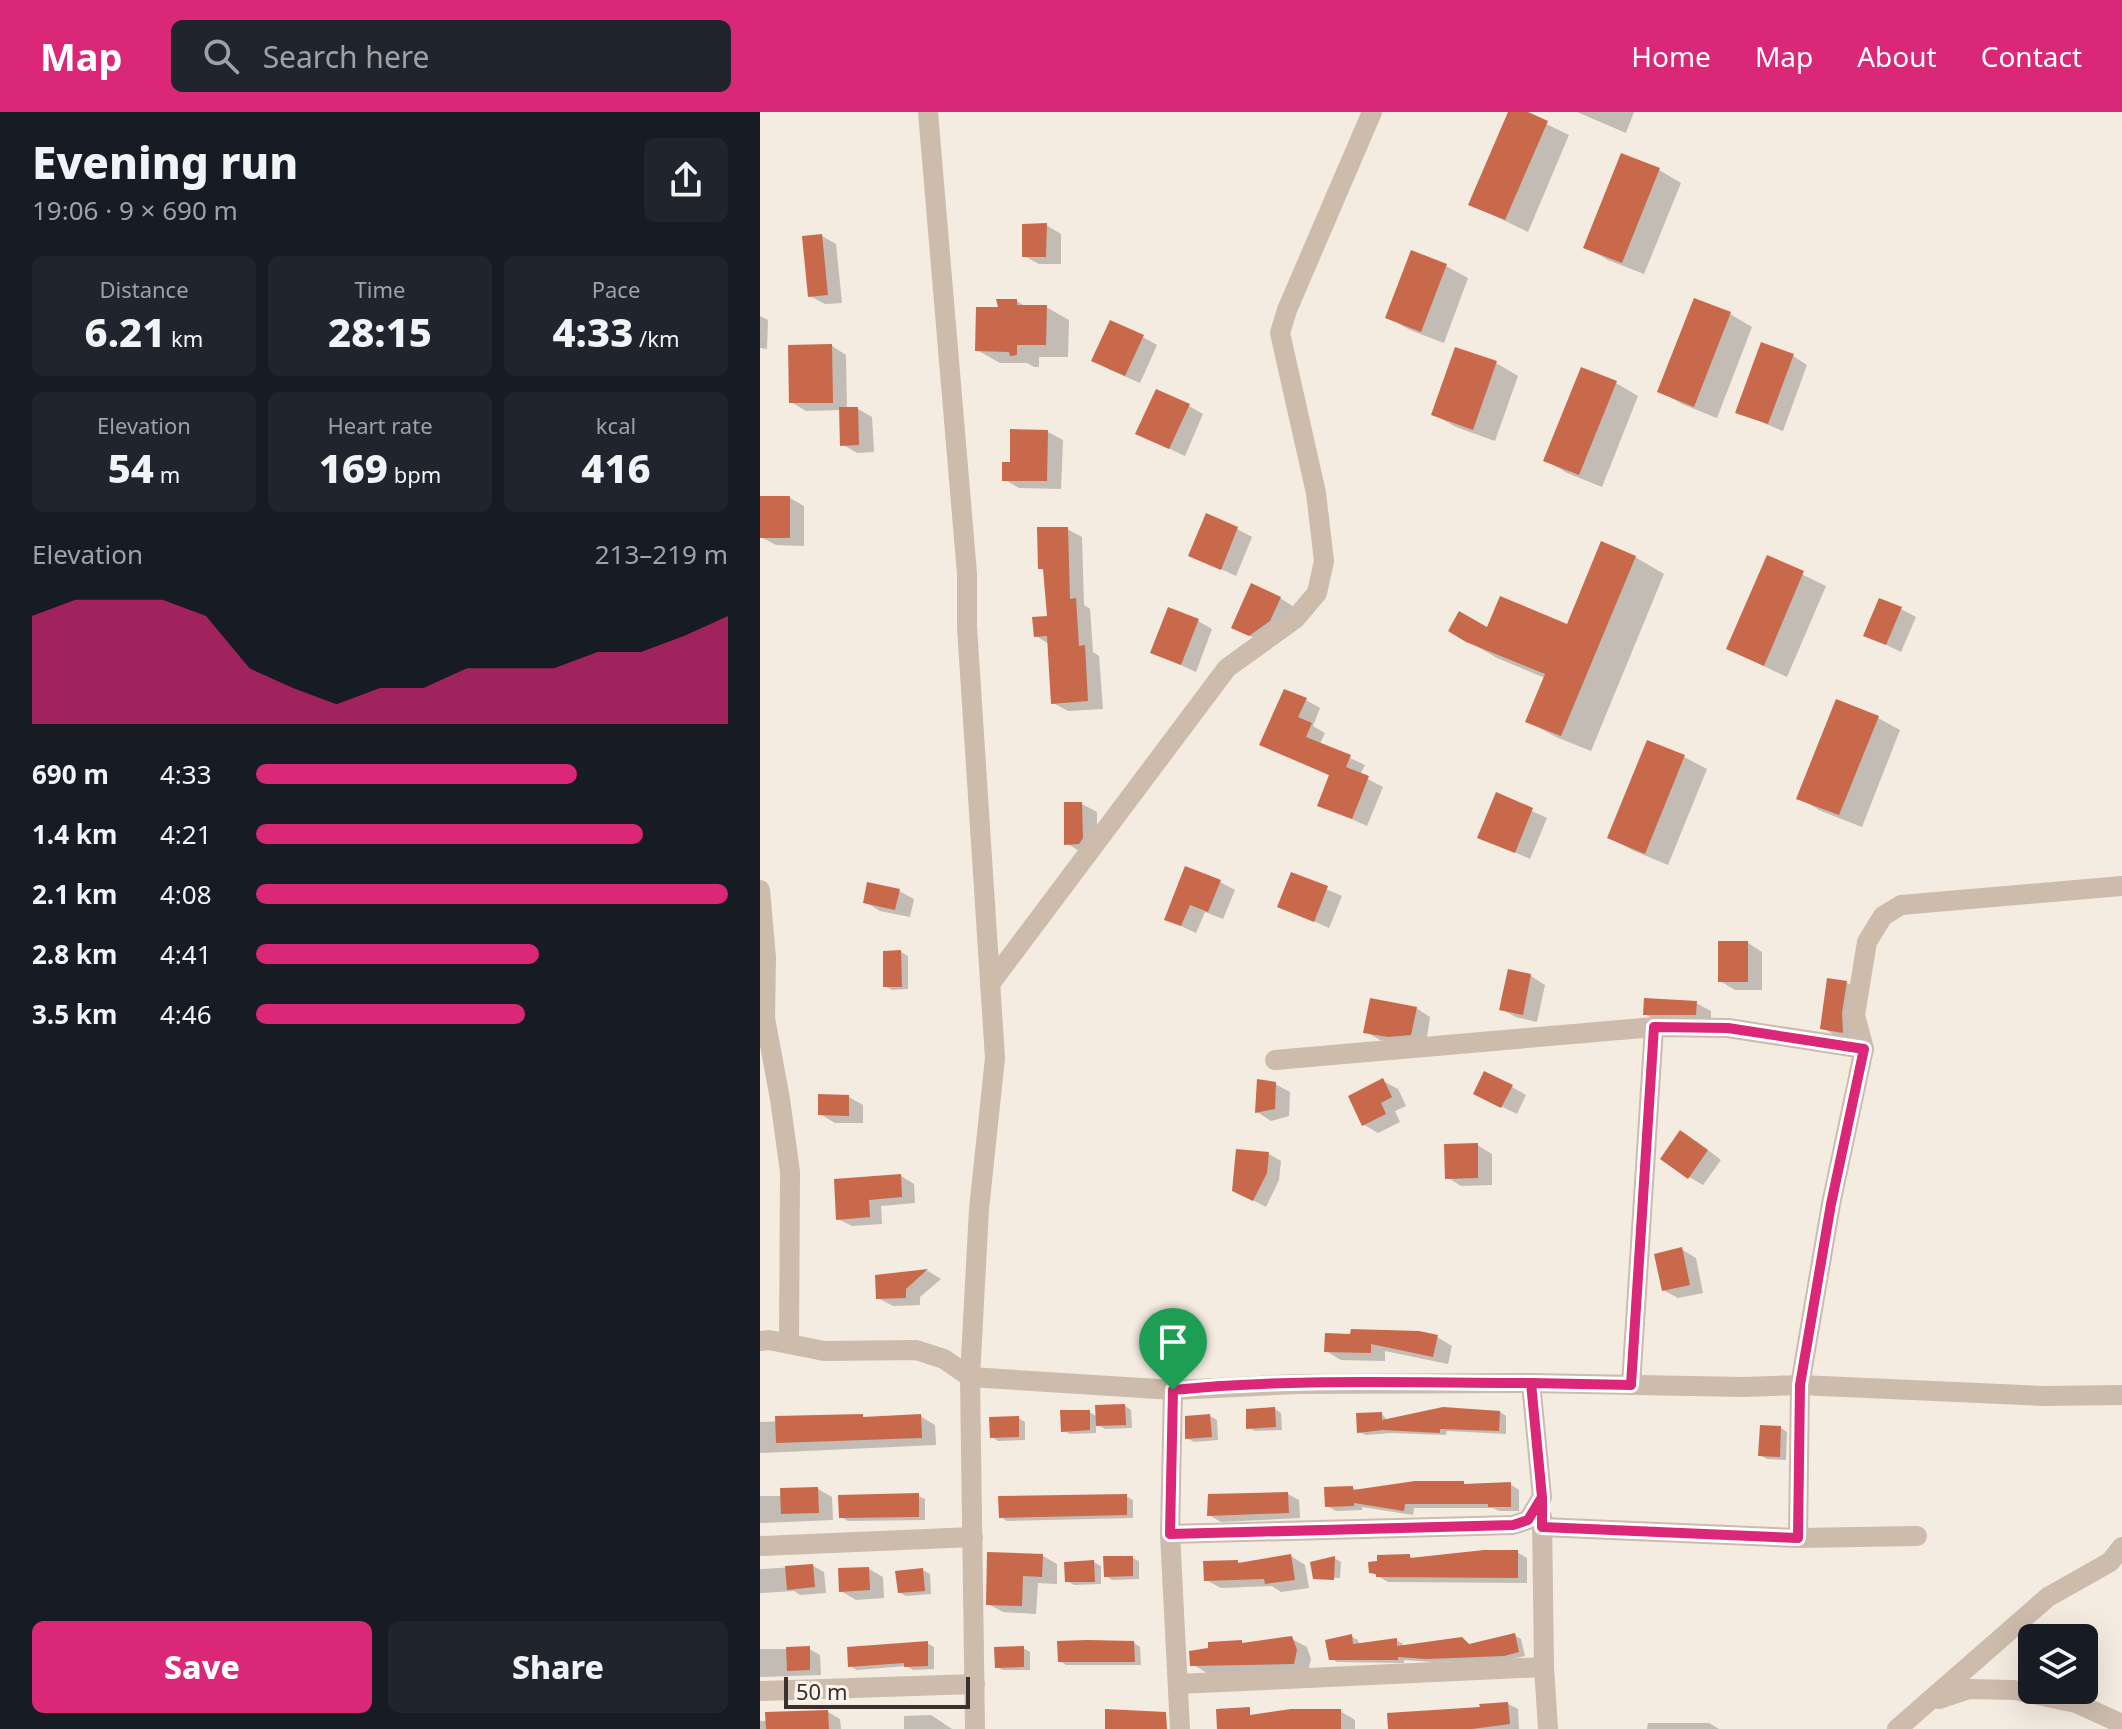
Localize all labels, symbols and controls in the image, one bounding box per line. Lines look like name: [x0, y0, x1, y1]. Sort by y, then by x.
search box: [171, 20, 731, 92]
text: Map: [40, 30, 123, 82]
icon: search: [199, 34, 243, 78]
text: Search here: [263, 36, 430, 77]
text: Home: [1631, 37, 1711, 75]
text: Map: [1755, 37, 1813, 75]
text: About: [1857, 37, 1937, 75]
text: Contact: [1981, 37, 2082, 75]
text: Evening run: [32, 132, 298, 192]
button: share: [644, 138, 728, 222]
text: 19:06 · 9 × 690 m: [32, 192, 238, 228]
text: Distance: [99, 274, 189, 304]
text: Time: [355, 274, 405, 304]
text: Pace: [592, 274, 640, 304]
text: 6.21: [85, 304, 165, 359]
text: 28:15: [328, 304, 432, 359]
text: 4:33: [553, 304, 633, 359]
text: km: [165, 323, 203, 353]
text: /km: [633, 323, 680, 353]
text: Elevation: [97, 410, 191, 440]
text: Heart rate: [327, 410, 433, 440]
text: kcal: [596, 410, 636, 440]
text: 54: [108, 440, 154, 495]
text: 169: [319, 440, 388, 495]
text: 416: [581, 440, 651, 495]
text: m: [154, 459, 180, 489]
text: bpm: [388, 459, 441, 489]
text: Elevation: [32, 536, 143, 572]
text: 213–219 m: [595, 536, 728, 572]
text: 690 m: [32, 756, 109, 792]
text: 4:33: [160, 756, 212, 792]
text: 1.4 km: [32, 816, 117, 852]
text: 4:21: [160, 816, 212, 852]
text: 2.1 km: [32, 876, 117, 912]
text: 4:08: [160, 876, 212, 912]
text: 2.8 km: [32, 936, 117, 972]
text: 4:41: [160, 936, 212, 972]
text: 3.5 km: [32, 996, 117, 1032]
text: 4:46: [160, 996, 212, 1032]
pin: [1139, 1308, 1207, 1390]
icon: arrive: [1151, 1320, 1195, 1364]
button: Save: [32, 1621, 372, 1713]
button: Share: [388, 1621, 728, 1713]
map controls: [2018, 1624, 2098, 1704]
button: layers: [2018, 1624, 2098, 1704]
scale bar: [784, 1673, 970, 1709]
text: 50 m: [796, 1676, 847, 1706]

